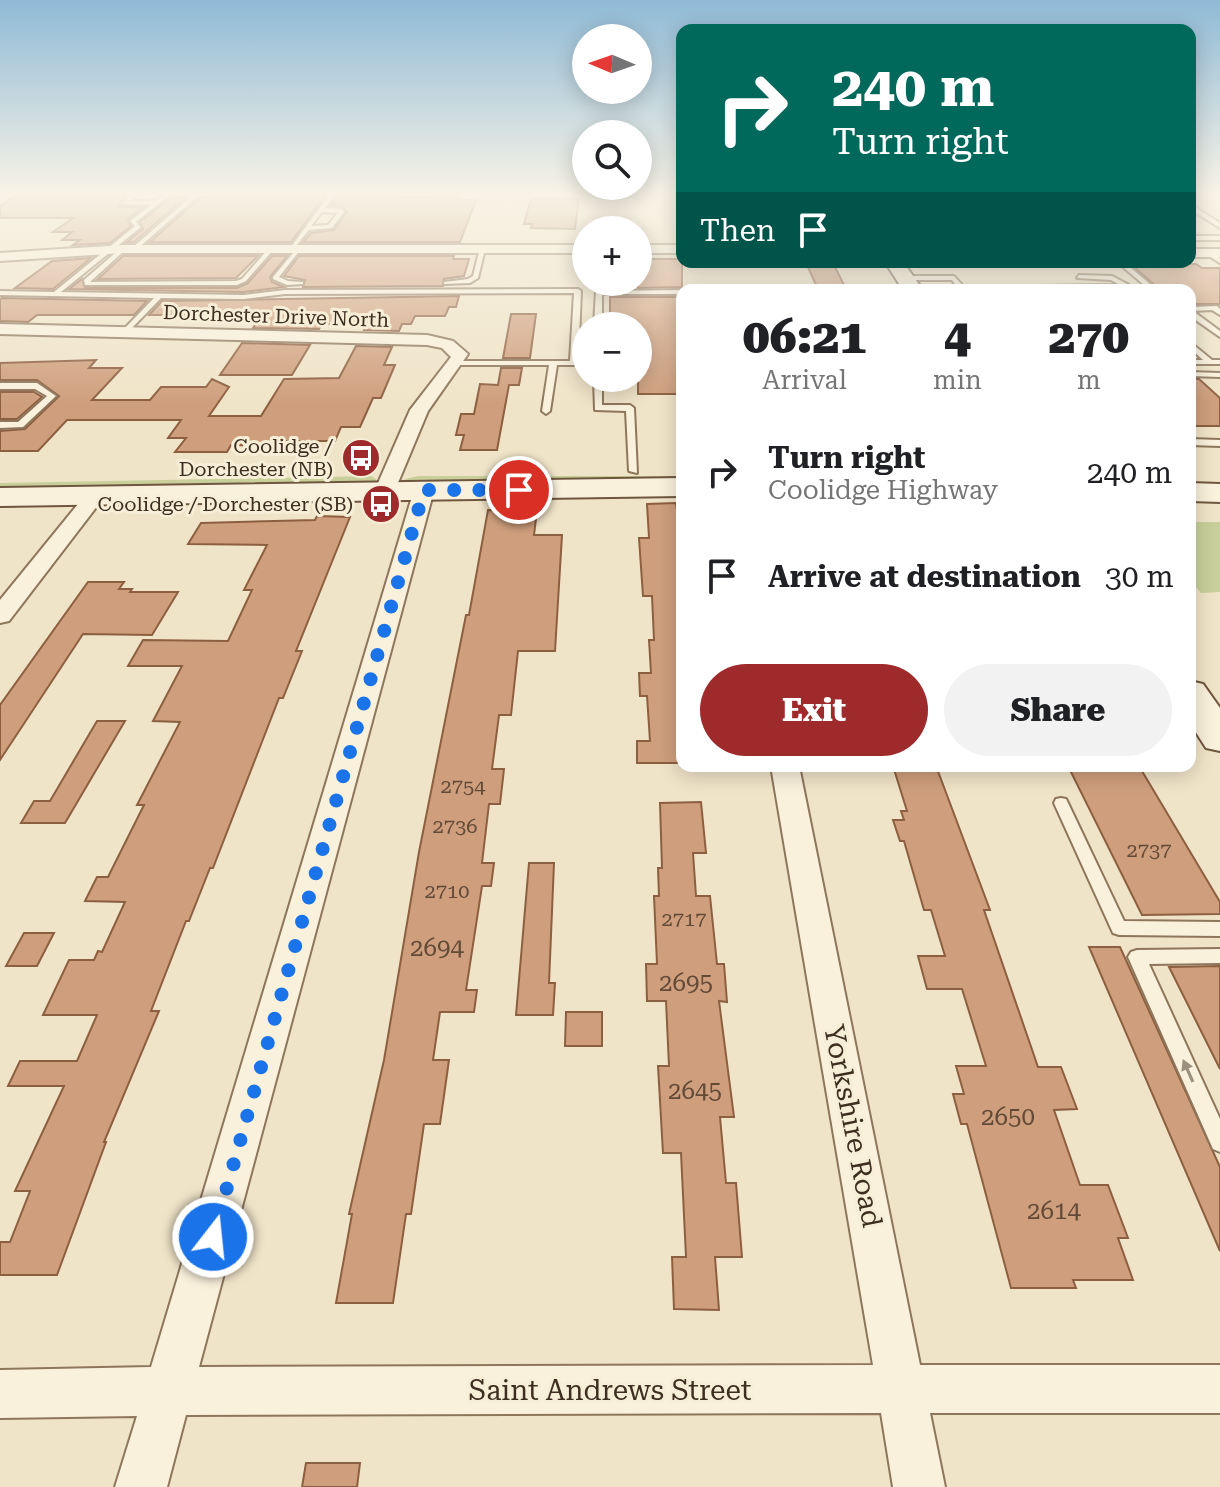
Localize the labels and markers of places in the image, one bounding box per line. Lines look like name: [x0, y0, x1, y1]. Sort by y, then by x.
place label: Coolidge / Dorchester (NB): [179, 434, 334, 481]
bus stop icon: Coolidge / Dorchester (NB): [340, 437, 382, 479]
pin: [485, 456, 553, 524]
bus stop icon: Coolidge / Dorchester (SB): [360, 483, 402, 525]
place label: Coolidge / Dorchester (SB): [98, 492, 353, 516]

